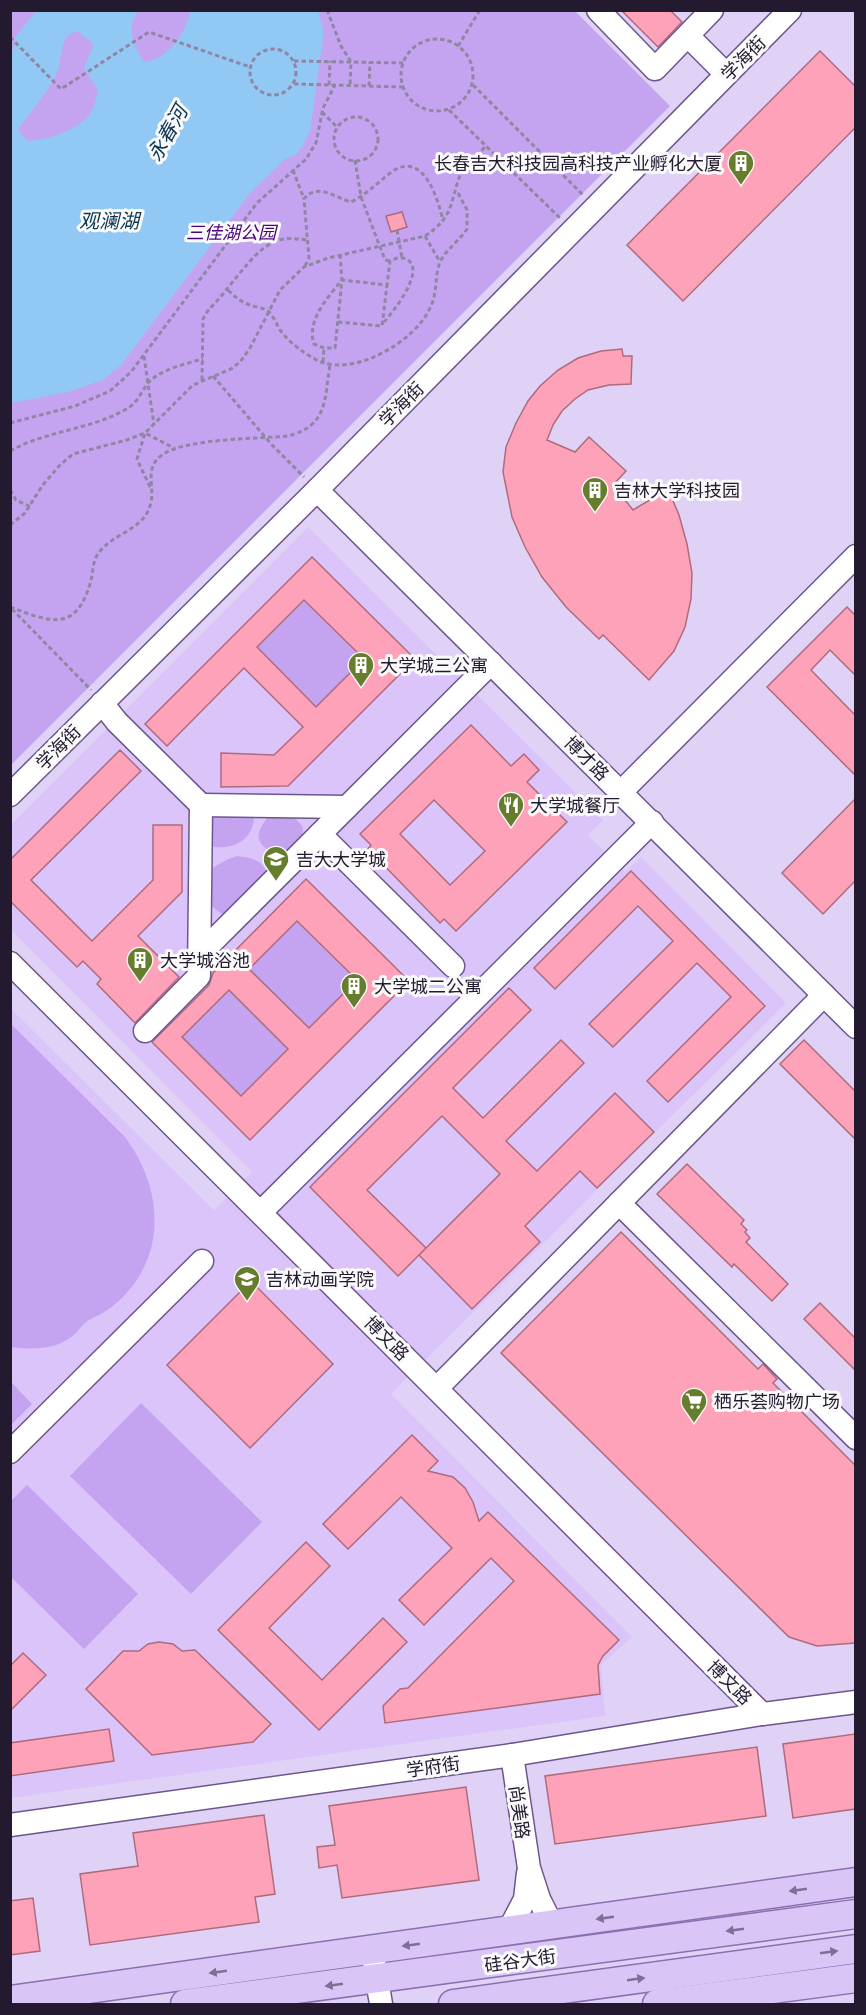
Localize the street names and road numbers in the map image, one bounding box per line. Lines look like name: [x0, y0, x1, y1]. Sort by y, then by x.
street label: 学海街: [715, 30, 771, 86]
street label: 学海街: [373, 376, 429, 432]
street label: 学海街: [30, 719, 86, 775]
street label: 博才路: [559, 730, 615, 786]
street label: 博文路: [359, 1310, 415, 1366]
street label: 博文路: [702, 1654, 758, 1710]
street label: 学府街: [405, 1750, 461, 1782]
street label: 尚美路: [504, 1784, 536, 1840]
street label: 硅谷大街: [483, 1943, 557, 1977]

